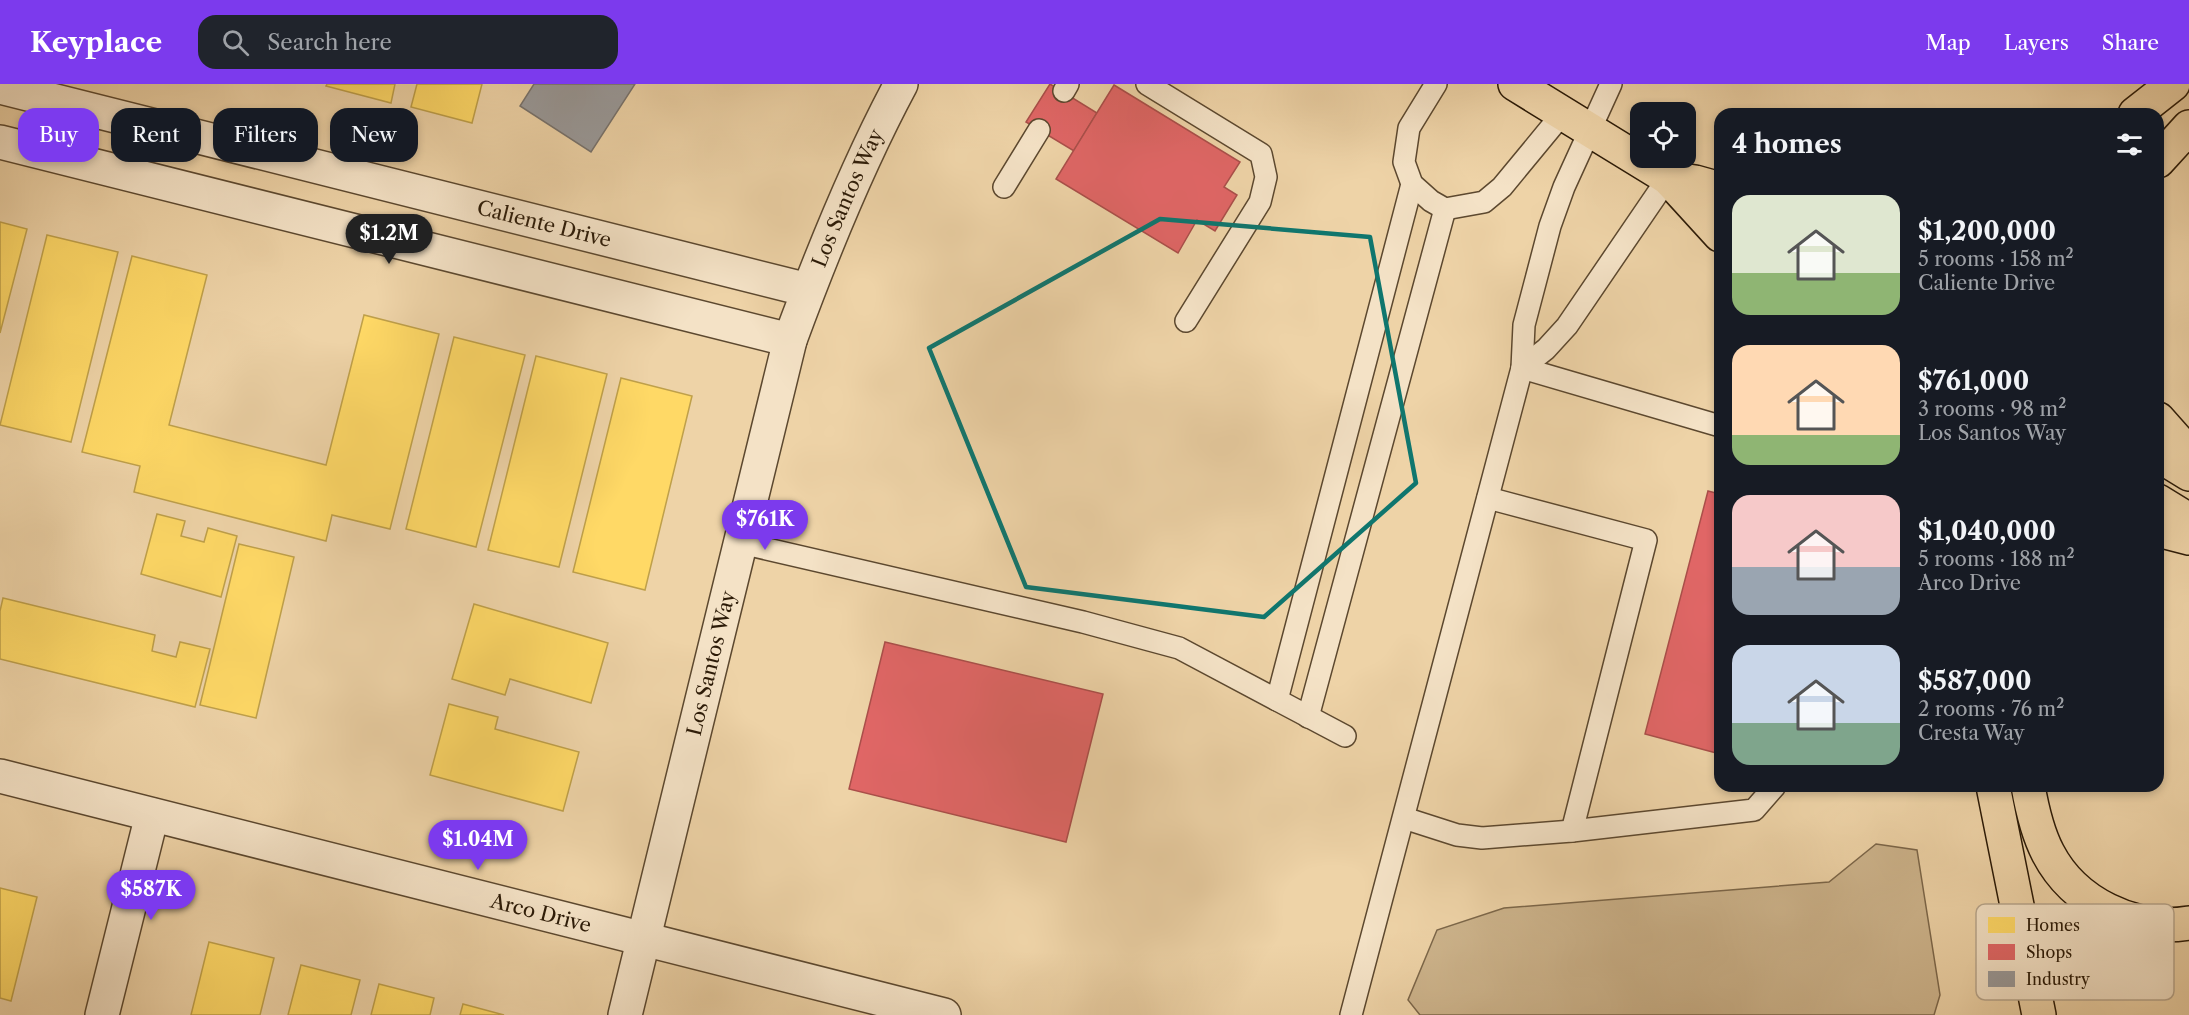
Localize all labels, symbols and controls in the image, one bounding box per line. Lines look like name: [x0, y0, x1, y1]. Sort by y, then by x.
search box: [198, 15, 618, 69]
text: Keyplace: [30, 25, 162, 59]
icon: search: [219, 26, 252, 59]
text: Search here: [267, 29, 392, 56]
text: Map: [1926, 30, 1971, 55]
text: Layers: [2004, 30, 2069, 55]
text: Share: [2102, 30, 2159, 55]
map controls: [1630, 102, 1696, 168]
button: locate: [1630, 102, 1696, 168]
chip: Buy: [18, 108, 99, 162]
chip: Rent: [111, 108, 201, 162]
chip: Filters: [213, 108, 318, 162]
chip: New: [330, 108, 418, 162]
street label: Los Santos Way: [807, 124, 889, 271]
text: 4 homes: [1732, 128, 1842, 160]
icon: filters: [2113, 128, 2146, 161]
street label: Caliente Drive: [475, 195, 614, 252]
pin: $1.2M: [347, 214, 431, 265]
text: $1,200,000: [1918, 215, 2056, 247]
icon: home: [1780, 219, 1852, 291]
text: $1.2M: [360, 221, 418, 245]
text: 5 rooms · 158 m²: [1918, 247, 2074, 271]
text: Caliente Drive: [1918, 271, 2055, 295]
text: $761,000: [1918, 365, 2029, 397]
icon: home: [1780, 369, 1852, 441]
text: 3 rooms · 98 m²: [1918, 397, 2066, 421]
text: Los Santos Way: [1918, 421, 2066, 445]
pin: $761K: [723, 500, 807, 551]
text: $761K: [736, 507, 794, 531]
text: $1,040,000: [1918, 515, 2056, 547]
icon: home: [1780, 519, 1852, 591]
text: 5 rooms · 188 m²: [1918, 547, 2075, 571]
text: Arco Drive: [1918, 571, 2021, 595]
street label: Los Santos Way: [682, 588, 740, 738]
text: $587,000: [1918, 665, 2032, 697]
icon: home: [1780, 669, 1852, 741]
text: 2 rooms · 76 m²: [1918, 697, 2064, 721]
text: Cresta Way: [1918, 721, 2025, 745]
pin: $1.04M: [429, 820, 527, 871]
text: $1.04M: [442, 827, 514, 851]
pin: $587K: [109, 870, 193, 921]
text: $587K: [121, 877, 181, 901]
street label: Arco Drive: [487, 888, 594, 937]
legend: [1976, 904, 2174, 1000]
text: Homes: [2026, 915, 2080, 935]
text: Shops: [2026, 942, 2072, 962]
text: Industry: [2026, 969, 2091, 989]

